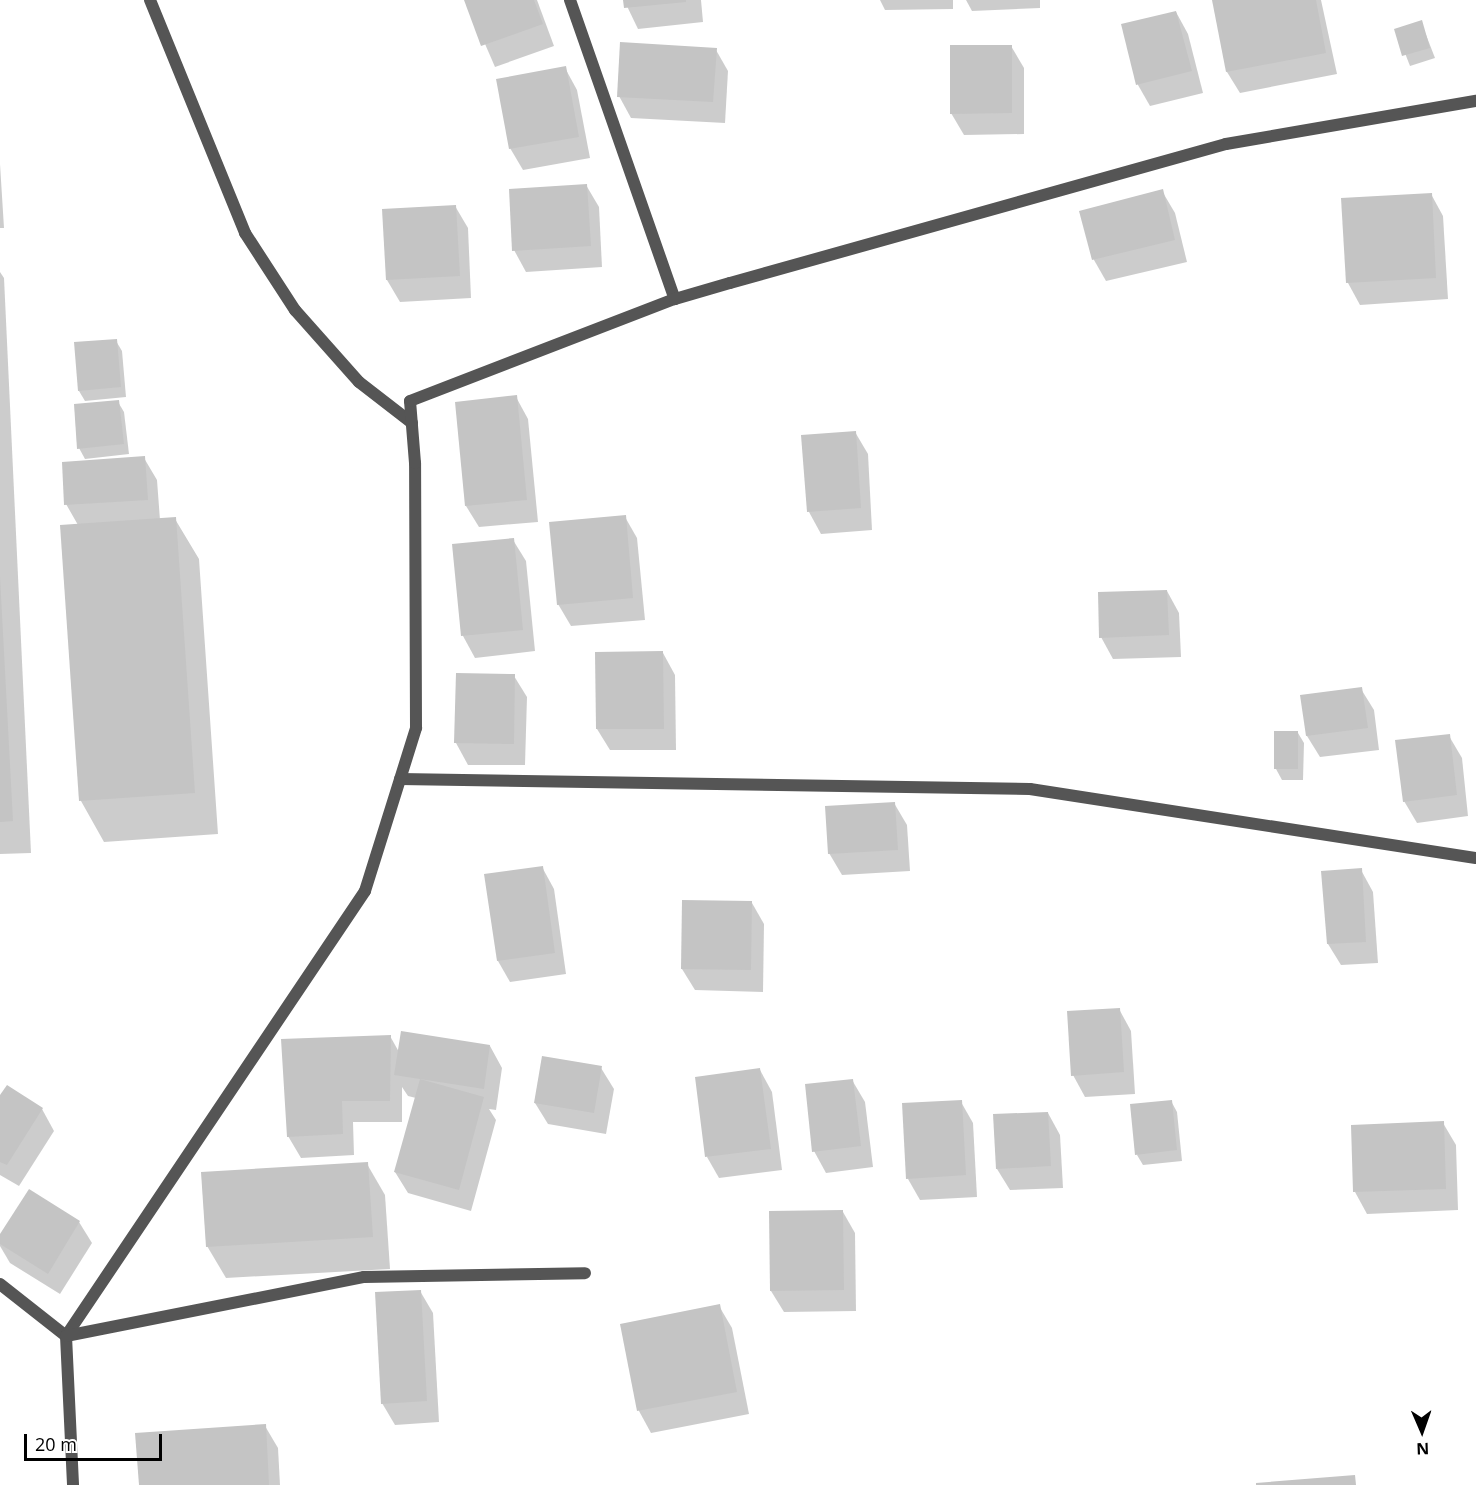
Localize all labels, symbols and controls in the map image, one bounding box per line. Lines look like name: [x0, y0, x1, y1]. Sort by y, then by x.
north arrow: [1392, 1401, 1452, 1461]
scale bar: [27, 1422, 165, 1460]
text: 20 m: [35, 1432, 77, 1456]
text: N: [1416, 1438, 1430, 1460]

